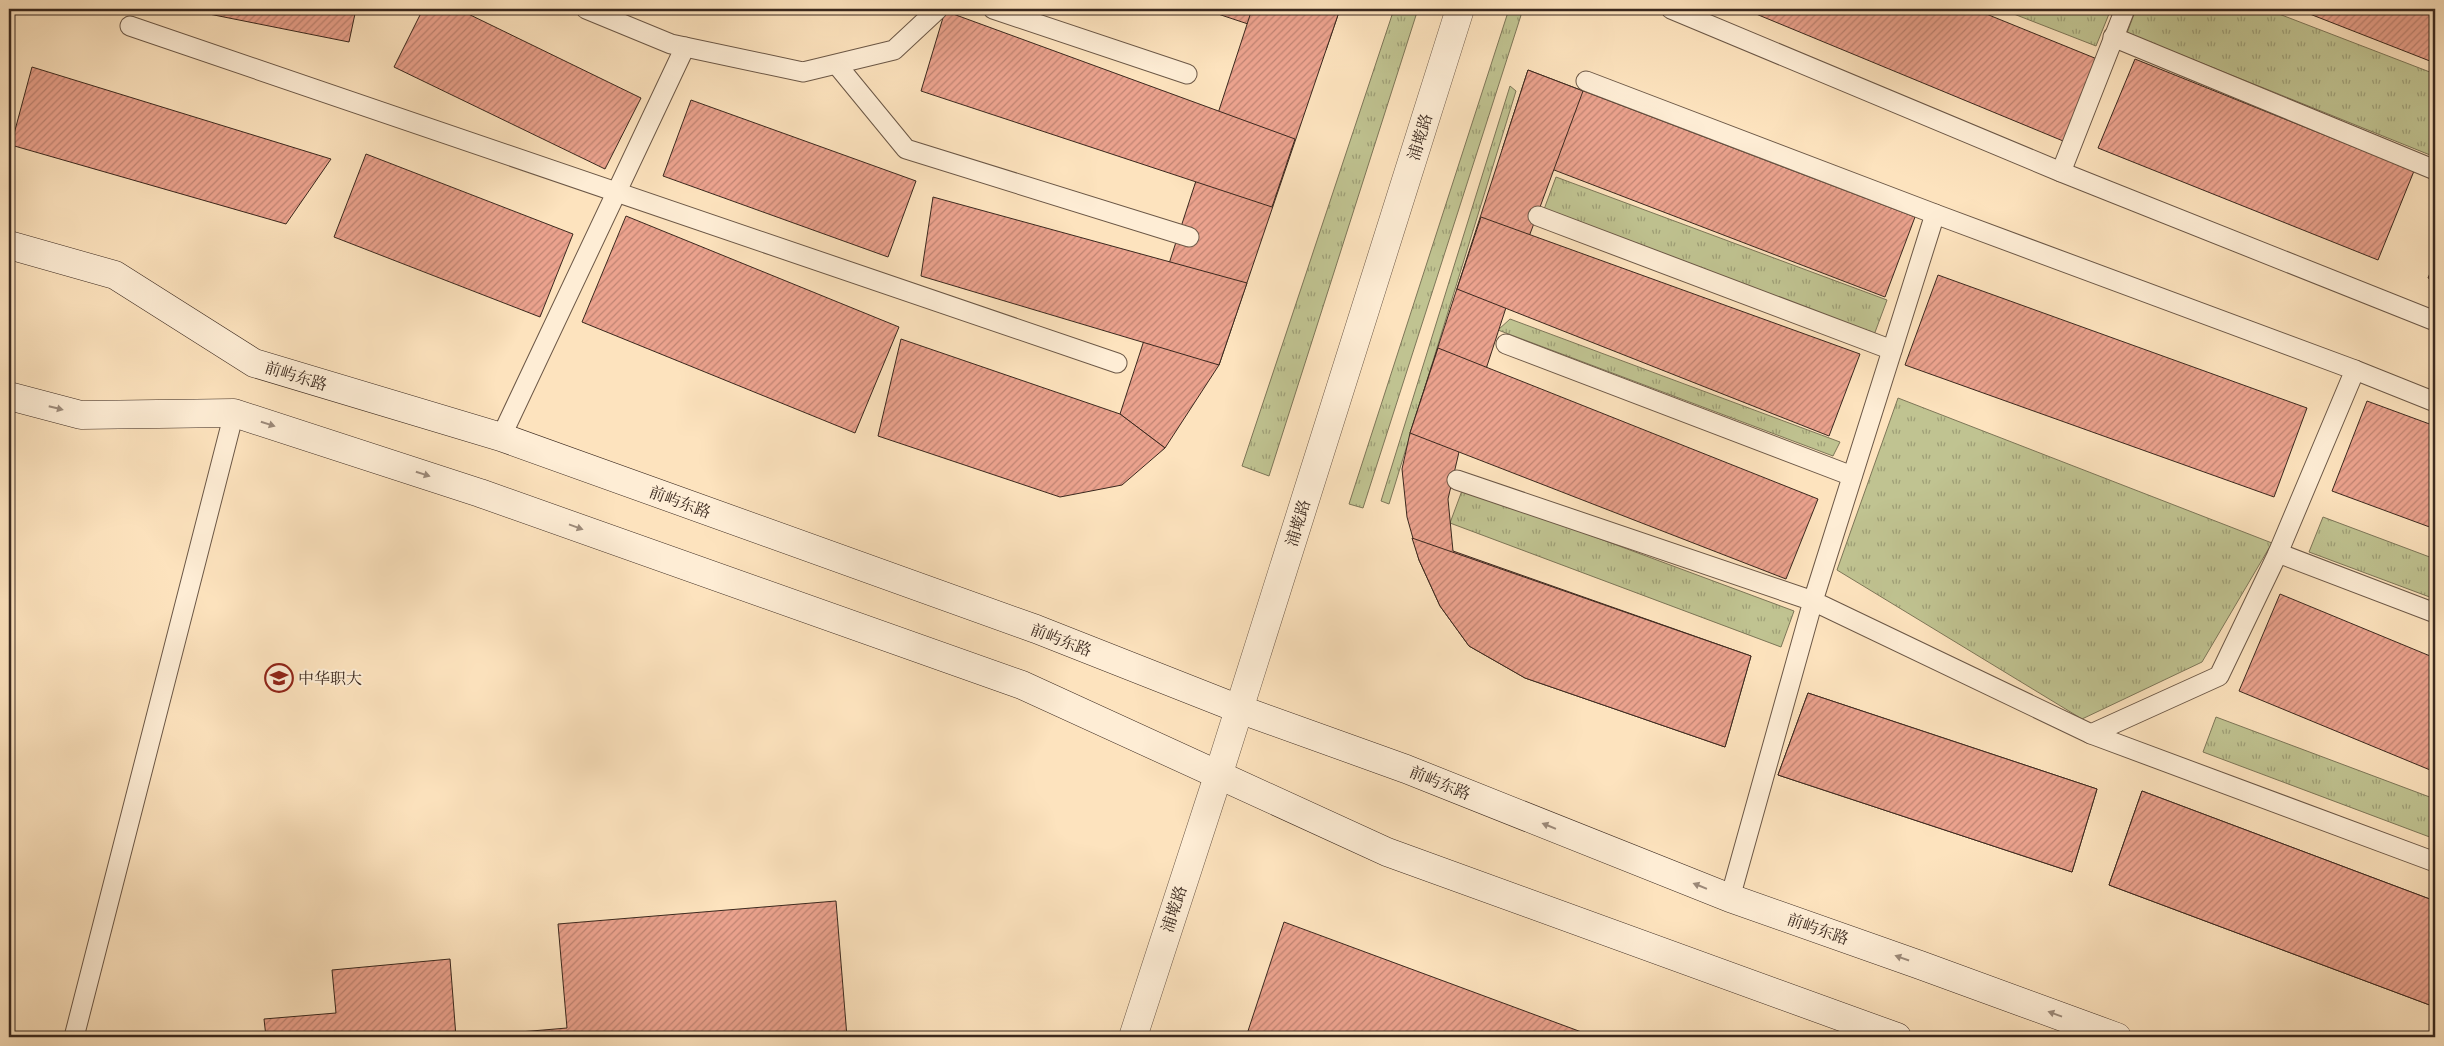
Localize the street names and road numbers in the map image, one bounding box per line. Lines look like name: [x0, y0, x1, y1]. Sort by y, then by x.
street label: 浦墘路: [1404, 111, 1436, 163]
street label: 前屿东路: [263, 358, 329, 394]
street label: 前屿东路: [647, 482, 713, 522]
street label: 浦墘路: [1282, 497, 1314, 549]
street label: 前屿东路: [1028, 620, 1094, 660]
street label: 前屿东路: [1407, 762, 1473, 804]
street label: 浦墘路: [1158, 883, 1190, 935]
street label: 前屿东路: [1785, 910, 1851, 948]

